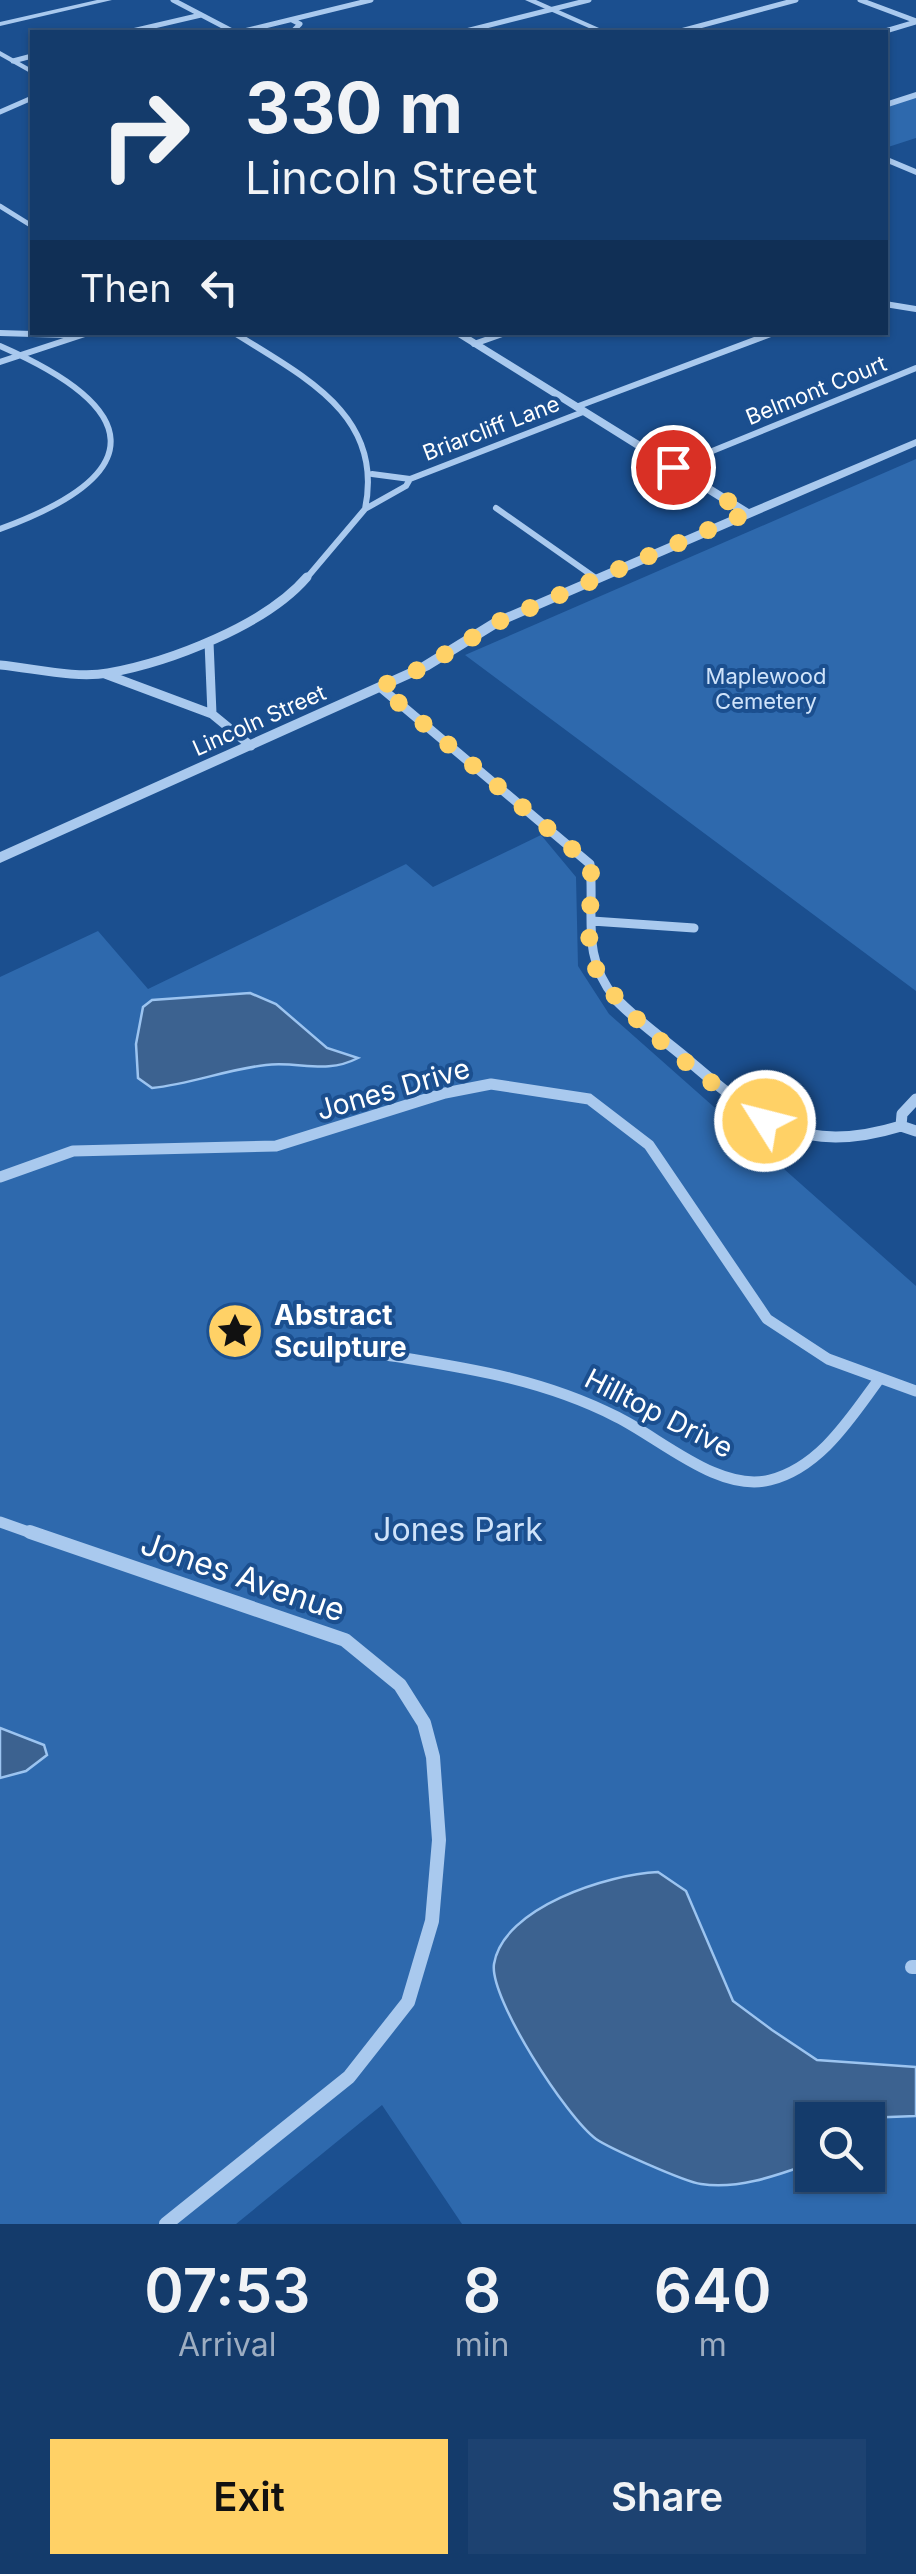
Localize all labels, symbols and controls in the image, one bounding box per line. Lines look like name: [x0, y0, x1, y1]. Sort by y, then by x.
text: 330 m: [245, 65, 463, 150]
icon: right: [80, 70, 210, 200]
text: Lincoln Street: [245, 150, 538, 205]
icon: left: [192, 260, 247, 315]
text: Then: [80, 265, 172, 311]
street label: Belmont Court: [742, 350, 890, 430]
street label: Briarcliff Lane: [419, 390, 563, 466]
pin: [631, 425, 716, 510]
icon: arrive: [646, 440, 701, 495]
park label: Maplewood Cemetery: [706, 663, 826, 714]
street label: Lincoln Street: [188, 679, 330, 761]
street label: Jones Drive: [312, 1051, 474, 1127]
position arrow: [713, 1069, 817, 1173]
place label: Abstract Sculpture: [274, 1298, 407, 1364]
place icon: Abstract Sculpture: [205, 1301, 265, 1361]
street label: Hilltop Drive: [579, 1361, 739, 1465]
park label: Jones Park: [373, 1510, 543, 1549]
street label: Jones Avenue: [136, 1523, 350, 1630]
map controls: [795, 2102, 885, 2192]
button: search: [795, 2102, 885, 2192]
text: 07:53: [144, 2254, 310, 2326]
text: 8: [463, 2254, 501, 2326]
text: 640: [654, 2254, 772, 2326]
text: Arrival: [178, 2325, 277, 2364]
text: min: [455, 2325, 509, 2364]
text: m: [699, 2325, 727, 2364]
button: Exit: [50, 2439, 448, 2554]
button: Share: [468, 2439, 866, 2554]

